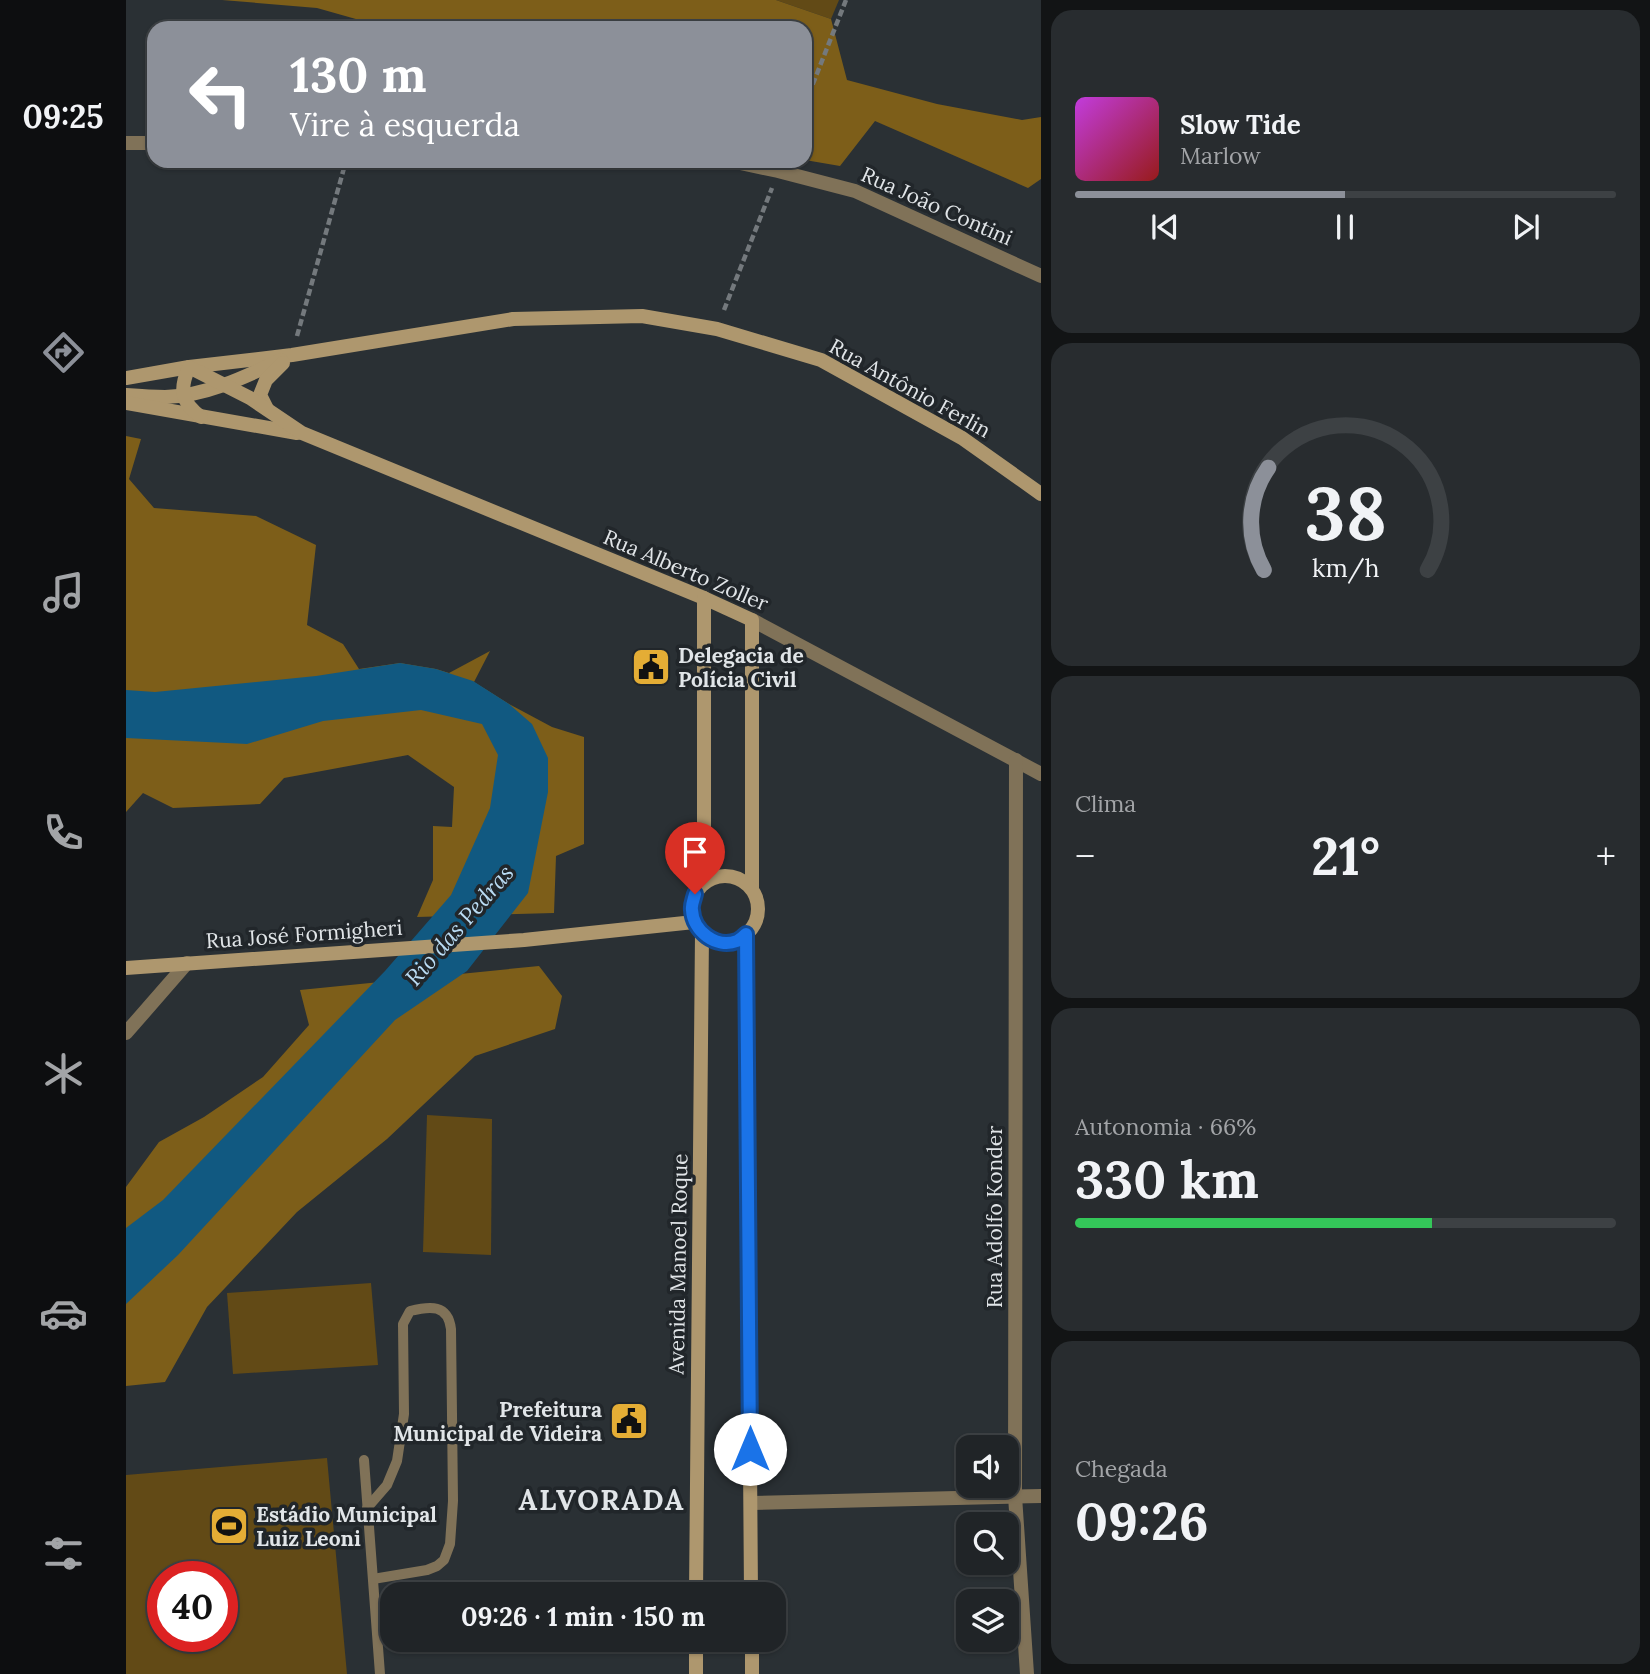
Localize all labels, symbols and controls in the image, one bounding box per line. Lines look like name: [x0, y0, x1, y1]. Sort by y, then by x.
text: 130 m: [290, 43, 426, 105]
icon: left: [175, 49, 266, 140]
text: 09:25: [22, 96, 104, 137]
text: Vire à esquerda: [290, 104, 520, 145]
text: Slow Tide: [1180, 108, 1301, 141]
text: Marlow: [1180, 141, 1261, 170]
street label: Rua João Contini: [857, 161, 1017, 252]
icon: previous: [1146, 208, 1184, 246]
icon: pause: [1326, 208, 1364, 246]
icon: next: [1507, 208, 1545, 246]
icon: directions: [39, 328, 88, 377]
street label: Rua Antônio Ferlin: [824, 332, 996, 444]
text: 38: [1304, 468, 1387, 561]
street label: Rua Alberto Zoller: [599, 523, 773, 617]
text: km/h: [1312, 552, 1379, 584]
icon: music: [39, 568, 88, 617]
place label: Delegacia de Polícia Civil: [678, 642, 804, 693]
public building icon: Delegacia de Polícia Civil: [630, 646, 672, 688]
text: Clima: [1075, 789, 1136, 818]
icon: phone: [39, 808, 88, 857]
pin: [665, 822, 725, 894]
text: 21°: [1311, 823, 1380, 889]
text: −: [1075, 832, 1095, 880]
text: +: [1596, 832, 1616, 880]
icon: arrive: [676, 833, 714, 871]
water label: Rio das Pedras: [399, 859, 519, 991]
street label: Rua José Formigheri: [205, 914, 403, 954]
icon: climate: [39, 1049, 88, 1098]
text: Autonomia · 66%: [1075, 1112, 1256, 1141]
street label: Rua Adolfo Konder: [981, 1126, 1008, 1308]
text: 330 km: [1075, 1146, 1259, 1212]
street label: Avenida Manoel Roque: [663, 1153, 693, 1376]
icon: car: [39, 1289, 88, 1338]
place label: Prefeitura Municipal de Videira: [393, 1396, 602, 1447]
public building icon: Prefeitura Municipal de Videira: [608, 1400, 650, 1442]
position arrow: [713, 1412, 787, 1486]
map controls: [956, 1435, 1019, 1652]
button: sound: [956, 1435, 1019, 1498]
text: Chegada: [1075, 1454, 1168, 1483]
district label: ALVORADA: [519, 1482, 685, 1518]
text: 09:26: [1075, 1488, 1209, 1554]
place label: Estádio Municipal Luiz Leoni: [256, 1501, 437, 1552]
sports icon: Estádio Municipal Luiz Leoni: [208, 1505, 250, 1547]
button: search: [956, 1512, 1019, 1575]
icon: filters: [39, 1529, 88, 1578]
speed limit sign: 40: [147, 1561, 238, 1652]
button: layers: [956, 1589, 1019, 1652]
text: 09:26 · 1 min · 150 m: [461, 1600, 705, 1633]

